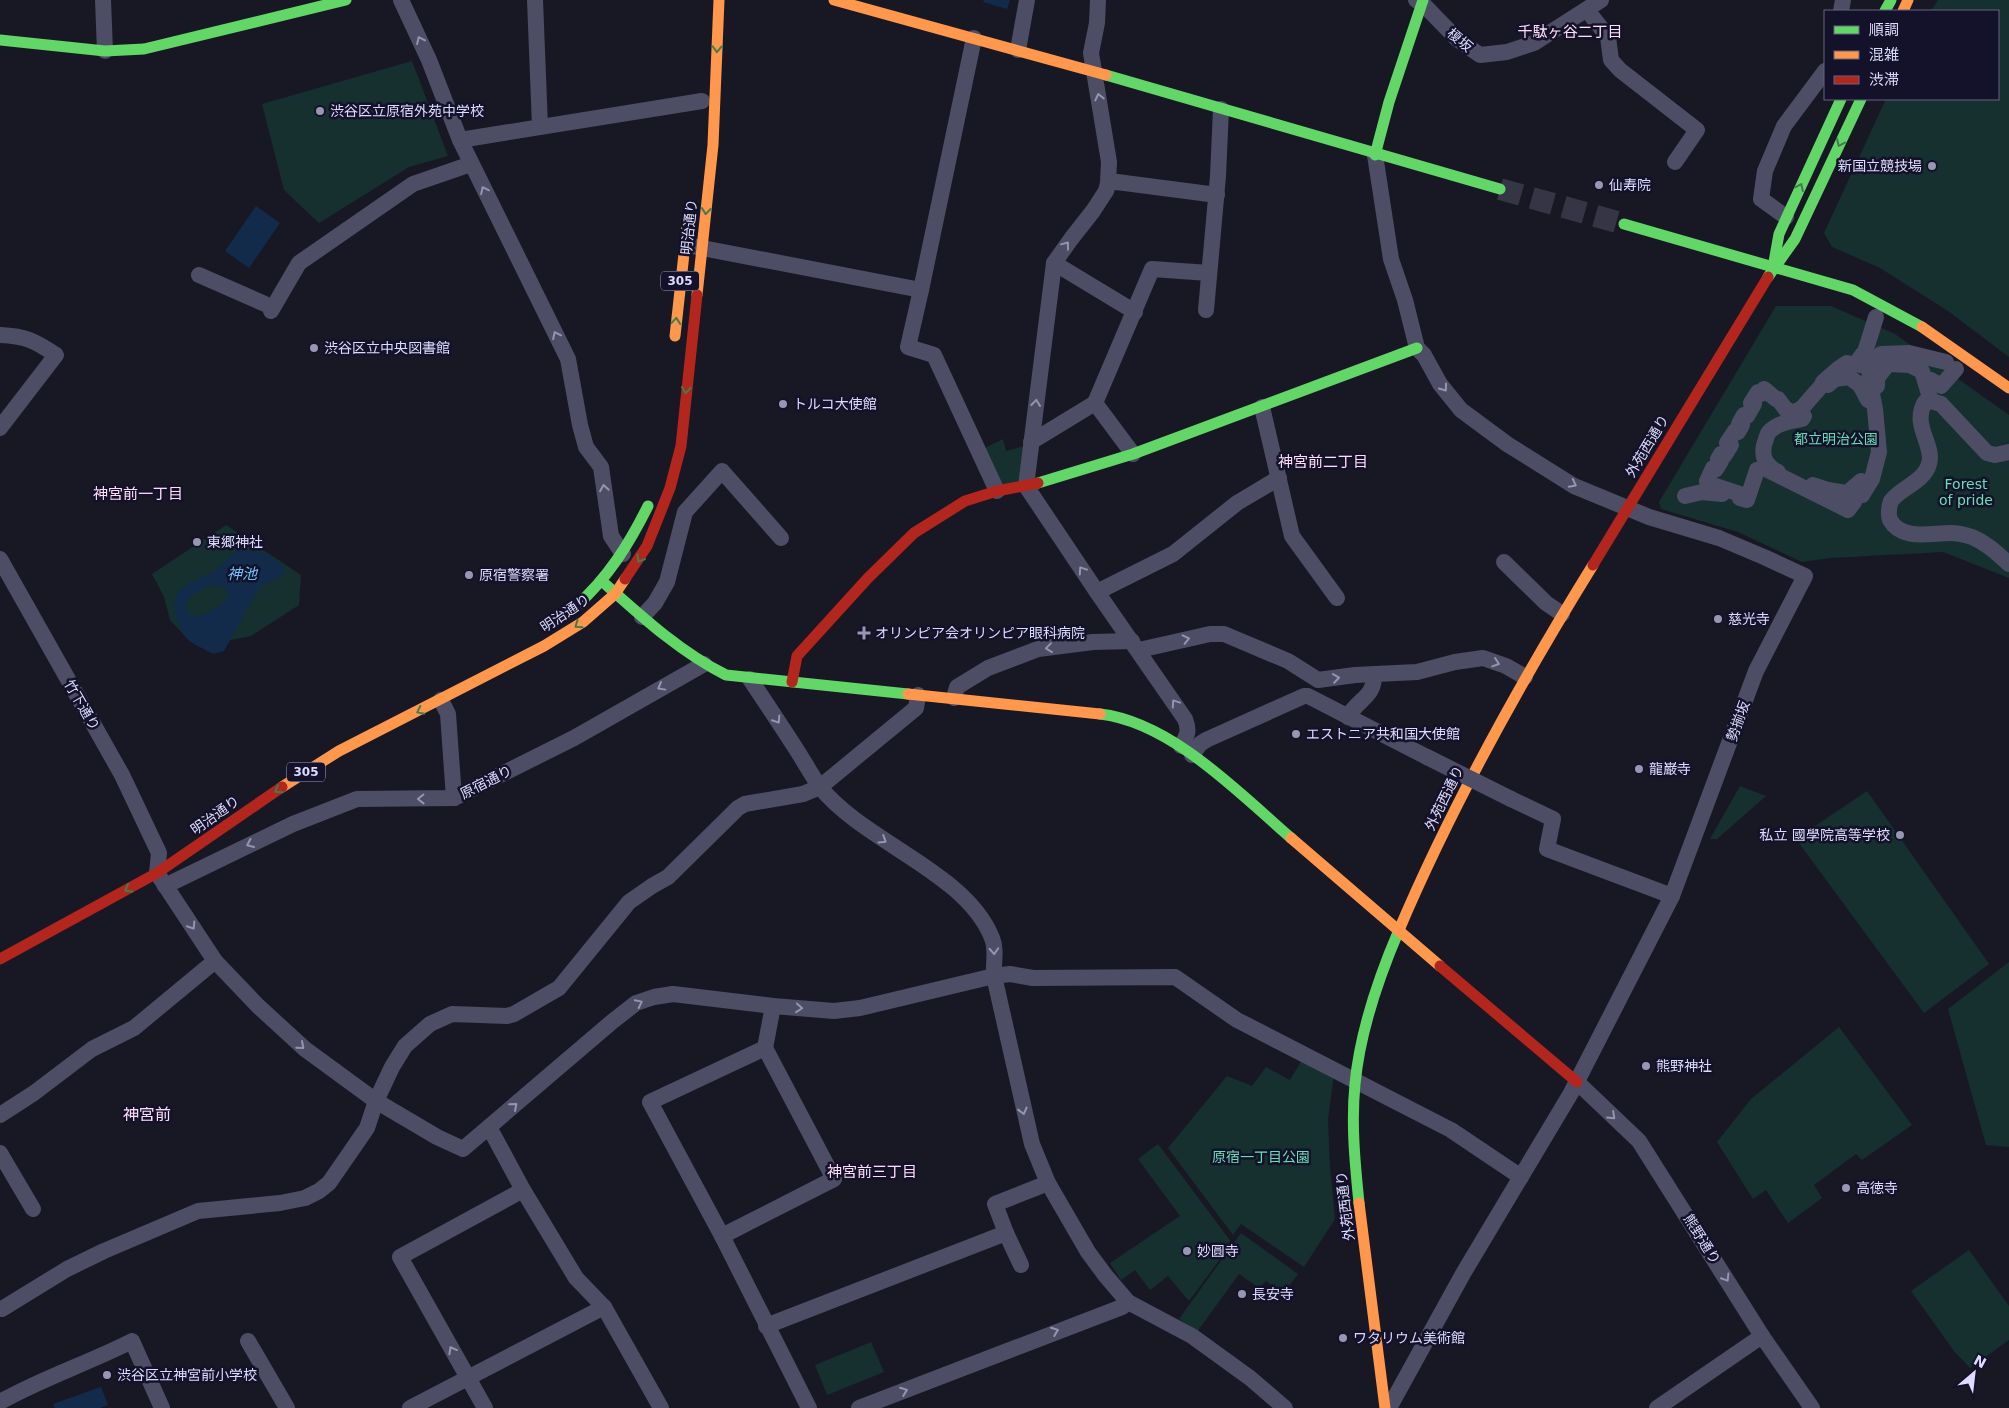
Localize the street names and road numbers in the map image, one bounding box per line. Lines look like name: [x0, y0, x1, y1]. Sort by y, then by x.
street label: 榎坂: [1444, 25, 1476, 55]
street label: 明治通り: [678, 198, 700, 256]
road number: 305: [661, 272, 699, 290]
street label: 外苑西通り: [1622, 412, 1672, 480]
street label: 明治通り: [537, 591, 593, 635]
street label: 竹下通り: [61, 677, 103, 733]
street label: 勢揃坂: [1723, 699, 1753, 743]
road number: 305: [287, 762, 325, 782]
street label: 原宿通り: [457, 762, 515, 802]
street label: 外苑西通り: [1421, 763, 1467, 833]
street label: 明治通り: [187, 792, 243, 838]
street label: 外苑西通り: [1333, 1170, 1357, 1242]
street label: 熊野通り: [1680, 1211, 1724, 1267]

